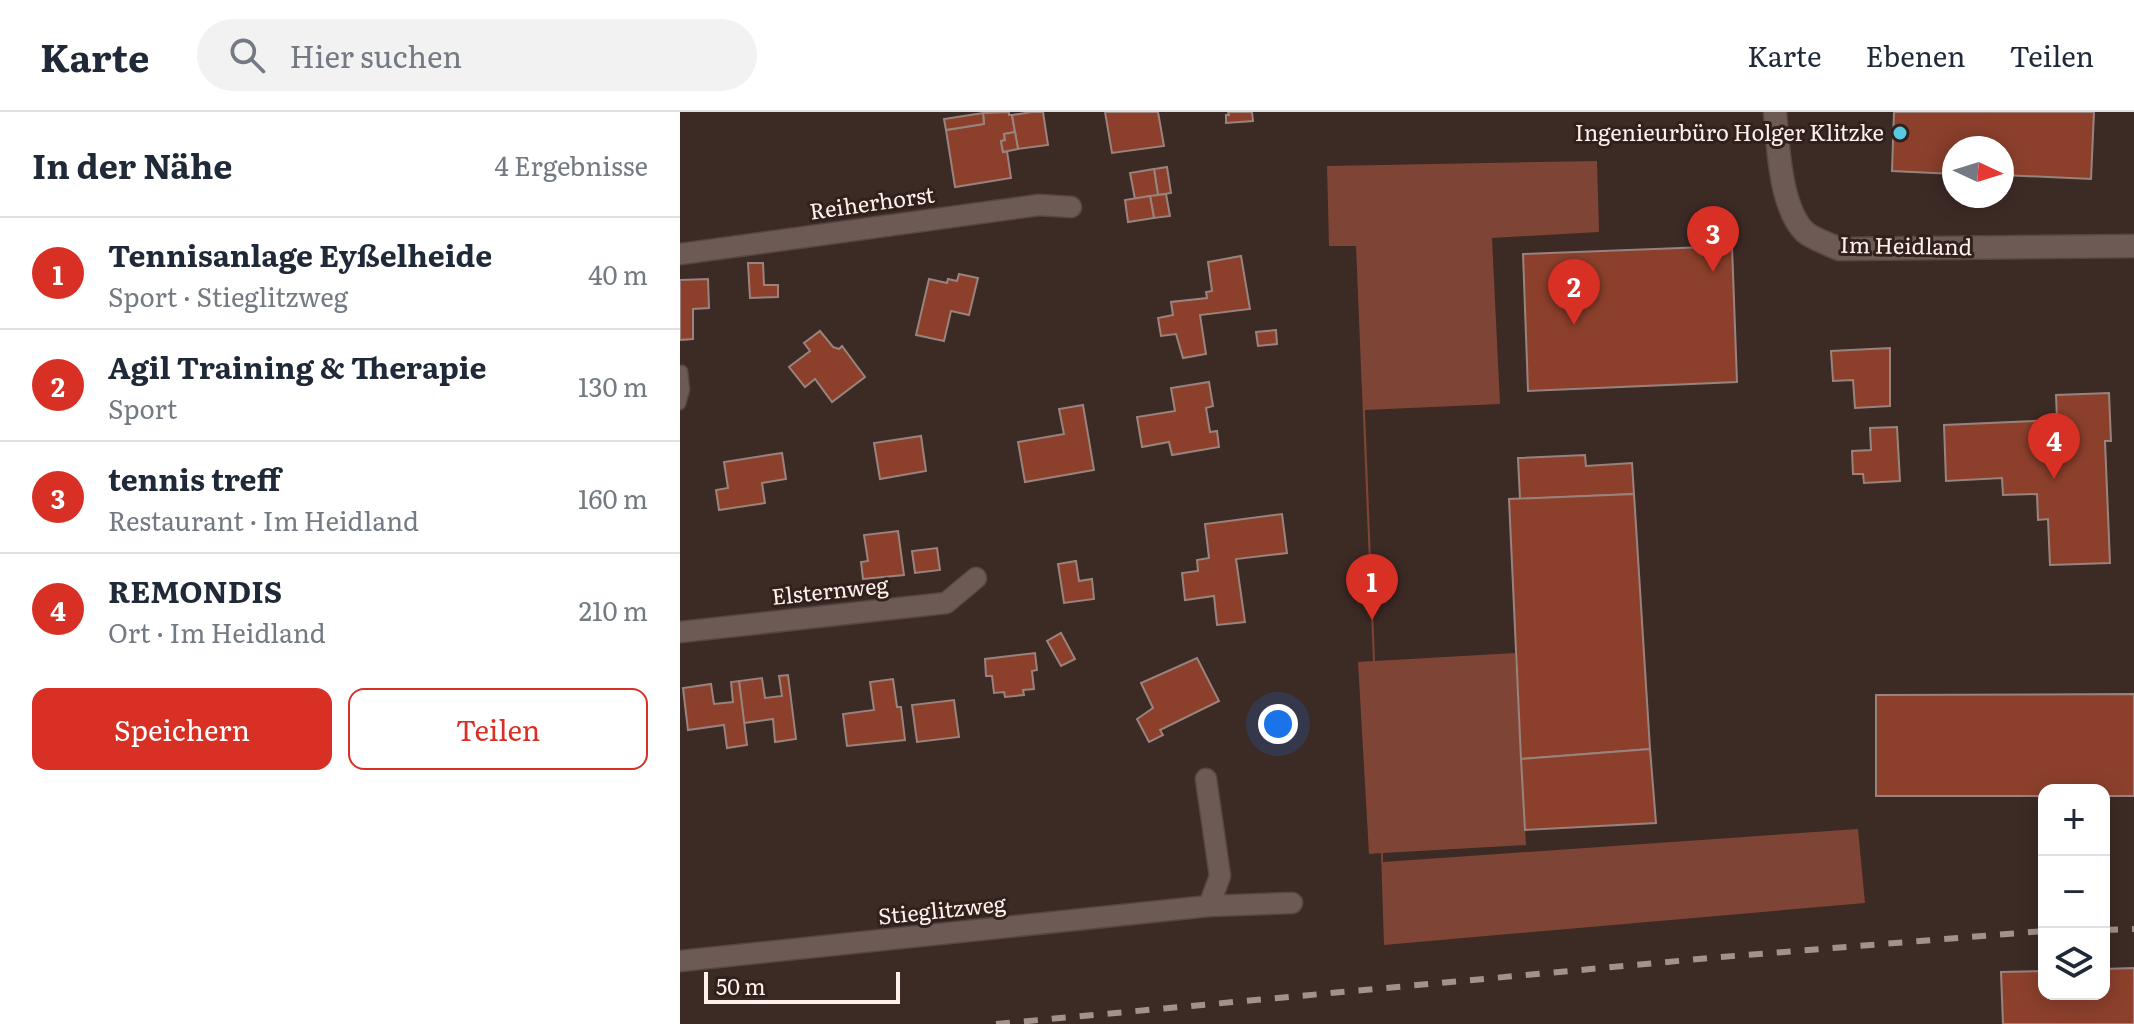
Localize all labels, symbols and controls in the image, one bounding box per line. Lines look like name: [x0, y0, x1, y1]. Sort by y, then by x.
search box: [197, 19, 757, 91]
text: Karte: [40, 27, 149, 84]
icon: search: [225, 33, 269, 77]
text: Hier suchen: [289, 33, 462, 77]
text: Karte: [1747, 34, 1822, 76]
text: Ebenen: [1866, 34, 1966, 76]
text: Teilen: [2010, 34, 2094, 76]
place label: Ingenieurbüro Holger Klitzke: [1575, 115, 1884, 148]
marker: Ingenieurbüro Holger Klitzke: [1891, 124, 1909, 142]
north arrow: [1942, 136, 2014, 208]
text: In der Nähe: [32, 139, 232, 189]
text: 4 Ergebnisse: [495, 145, 648, 184]
street label: Reiherhorst: [807, 176, 936, 227]
pin: 3: [1687, 206, 1739, 272]
street label: Im Heidland: [1840, 227, 1972, 262]
text: Tennisanlage Eyßelheide: [108, 232, 492, 276]
text: 1: [53, 254, 63, 293]
text: 40 m: [588, 254, 648, 293]
pin: 2: [1548, 259, 1600, 325]
text: Sport · Stieglitzweg: [108, 276, 348, 315]
text: Agil Training & Therapie: [108, 344, 487, 388]
text: 2: [51, 366, 65, 405]
text: 130 m: [578, 366, 648, 405]
text: Sport: [108, 388, 177, 427]
pin: 4: [2028, 413, 2080, 479]
text: tennis treff: [108, 456, 281, 500]
text: 3: [51, 478, 65, 517]
text: 160 m: [578, 478, 648, 517]
text: Restaurant · Im Heidland: [108, 500, 419, 539]
pin: 1: [1346, 554, 1398, 620]
street label: Elsternweg: [770, 567, 891, 612]
text: REMONDIS: [108, 568, 282, 612]
text: 4: [50, 590, 66, 629]
text: 210 m: [579, 590, 648, 629]
text: Ort · Im Heidland: [108, 612, 326, 651]
button: Speichern: [32, 688, 332, 770]
button: Teilen: [348, 688, 648, 770]
your location: [1258, 704, 1298, 744]
map controls: [2038, 784, 2110, 1000]
button: +: [2038, 784, 2110, 856]
button: −: [2038, 856, 2110, 928]
street label: Stieglitzweg: [876, 885, 1008, 932]
button: layers: [2038, 928, 2110, 1000]
scale bar: [704, 968, 900, 1004]
text: 50 m: [716, 969, 766, 1002]

